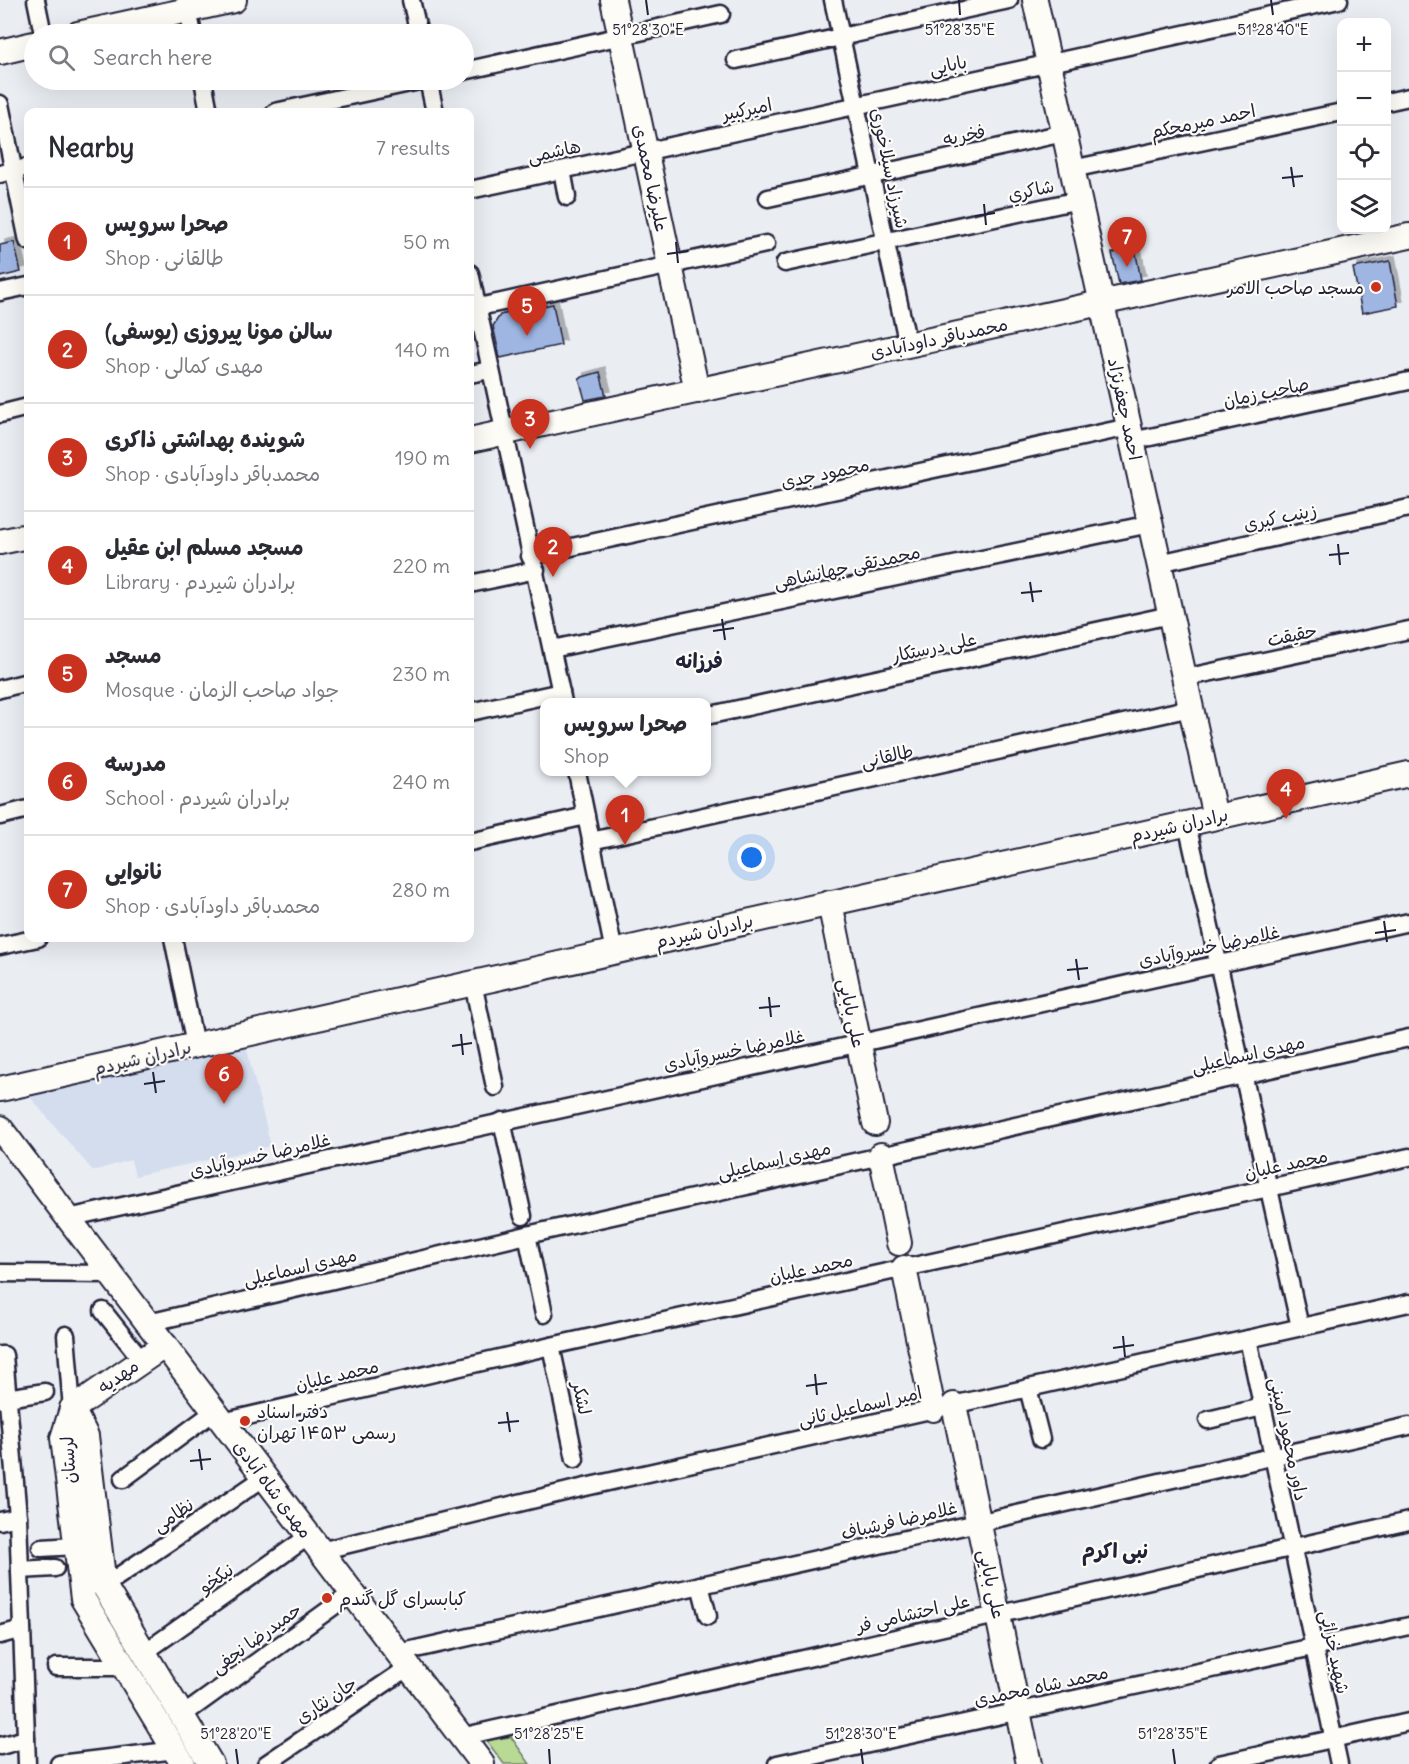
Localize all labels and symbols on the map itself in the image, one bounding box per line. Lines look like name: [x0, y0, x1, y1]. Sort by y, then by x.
text: 51°28'30"E: [612, 20, 684, 39]
text: 51°28'35"E: [925, 20, 995, 39]
text: 51°28'40"E: [1237, 20, 1309, 39]
street label: بابایی: [927, 50, 969, 80]
street label: امیرکبیر: [718, 92, 774, 126]
street label: احمد میرمحکم: [1148, 99, 1258, 146]
street label: شیرزاد سیلاخوری: [866, 106, 914, 230]
street label: فخریه: [941, 119, 987, 151]
street label: علیرضا محمدی: [628, 122, 674, 234]
street label: هاشمی: [525, 134, 583, 168]
street label: شاكري: [1006, 174, 1057, 208]
pin: 7: [1108, 218, 1146, 267]
place label: مسجد صاحب الامر: [1226, 276, 1364, 299]
marker: مسجد صاحب الامر: [1369, 280, 1383, 294]
pin: 5: [508, 286, 546, 336]
street label: محمدباقر داودآبادی: [868, 312, 1010, 364]
street label: احمد جعفرنژاد: [1103, 356, 1147, 462]
street label: صاحب زمان: [1221, 372, 1311, 412]
pin: 3: [510, 400, 550, 449]
street label: محمود جدی: [779, 452, 871, 494]
street label: زینب کبری: [1241, 498, 1319, 536]
pin: 2: [534, 528, 572, 577]
street label: محمدتقی جهانشاهی: [772, 540, 922, 594]
street label: حقیقت: [1265, 619, 1319, 651]
street label: علی درستکار: [889, 627, 978, 667]
district label: فرزانه: [675, 648, 723, 673]
street label: طالقانی: [858, 739, 916, 773]
pin: 4: [1266, 770, 1306, 819]
pin: 1: [606, 796, 644, 845]
street label: برادران شیردم: [1128, 803, 1231, 850]
your location: [737, 843, 766, 872]
street label: برادران شیردم: [653, 909, 756, 956]
street label: غلامرضا خسروآبادی: [1136, 920, 1282, 972]
street label: علی بابایی: [833, 976, 871, 1050]
street label: غلامرضا خسروآبادی: [661, 1024, 807, 1076]
street label: مهدی اسماعیلی: [1189, 1030, 1307, 1078]
street label: برادران شیردم: [91, 1035, 194, 1082]
pin: 6: [204, 1054, 244, 1104]
street label: غلامرضا خسروآبادی: [187, 1128, 333, 1182]
street label: مهدی اسماعیلی: [715, 1136, 833, 1184]
street label: محمد علیان: [1242, 1144, 1330, 1184]
street label: مهدی اسماعیلی: [241, 1243, 359, 1291]
street label: محمد علیان: [767, 1248, 855, 1288]
street label: مهدیه: [93, 1354, 143, 1398]
street label: محمد علیان: [293, 1354, 381, 1396]
street label: داور محمود امینی: [1265, 1375, 1313, 1503]
street label: لشكر: [567, 1377, 597, 1417]
street label: امیر اسماعیل ثانی: [796, 1381, 924, 1431]
place label: دفتر اسناد رسمی ۱۴۵۳ تهران: [257, 1400, 396, 1444]
marker: دفتر اسناد رسمی ۱۴۵۳ تهران: [238, 1414, 252, 1428]
street label: مهدی شاه آبادی: [229, 1435, 317, 1543]
street label: لرستان: [55, 1436, 81, 1484]
street label: نظامی: [148, 1493, 198, 1537]
street label: غلامرضا فرشباف: [839, 1495, 959, 1545]
district label: نبی اکرم: [1082, 1538, 1148, 1566]
street label: علی بابایی: [973, 1547, 1011, 1621]
street label: نیکخو: [193, 1558, 238, 1599]
place label: کبابسرای گل گندم: [339, 1587, 467, 1613]
street label: علی احتشامی فر: [852, 1589, 972, 1638]
marker: کبابسرای گل گندم: [320, 1591, 334, 1605]
street label: حمیدرضا نجفی: [206, 1597, 306, 1679]
street label: شهید خزائی: [1315, 1608, 1355, 1696]
street label: محمد شاه محمدی: [972, 1661, 1110, 1711]
street label: جان نثاری: [291, 1671, 361, 1729]
text: 51°28'20"E: [200, 1724, 272, 1743]
text: 51°28'25"E: [514, 1724, 584, 1743]
text: 51°28'30"E: [825, 1724, 897, 1743]
text: 51°28'35"E: [1138, 1724, 1208, 1743]

